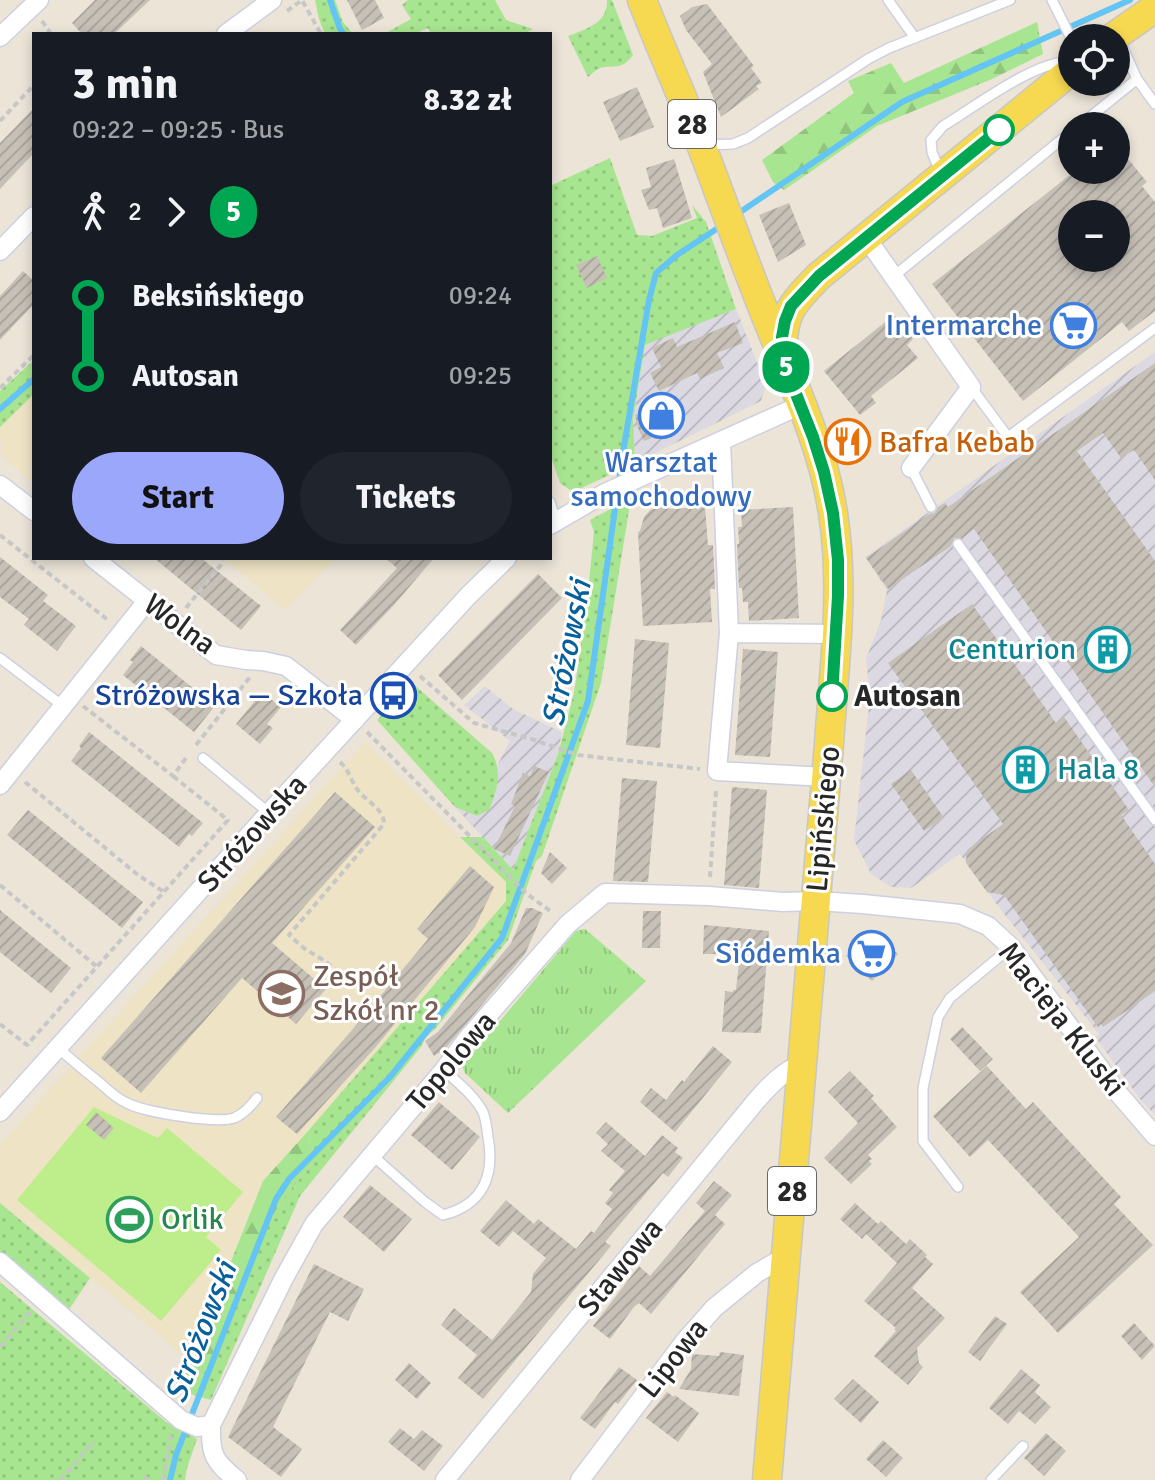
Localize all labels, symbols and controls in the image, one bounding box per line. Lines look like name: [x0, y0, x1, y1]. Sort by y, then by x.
map controls: [1058, 24, 1130, 272]
button: locate: [1058, 24, 1130, 96]
text: 3 min: [72, 57, 178, 111]
text: 8.32 zł: [424, 82, 512, 119]
road number: 28: [668, 100, 716, 148]
button: +: [1058, 112, 1130, 184]
text: 09:22 – 09:25 · Bus: [72, 114, 284, 146]
unlabelled marker: [984, 115, 1014, 145]
icon: walk: [72, 190, 116, 234]
icon: forward: [154, 190, 198, 234]
text: 5: [226, 195, 241, 229]
text: 2: [128, 196, 142, 228]
button: −: [1058, 200, 1130, 272]
text: Beksińskiego: [132, 278, 304, 315]
text: 09:24: [449, 280, 512, 312]
supermarket icon: Intermarche: [1049, 301, 1097, 349]
place label: Intermarche: [885, 307, 1042, 344]
line badge: 5: [760, 341, 812, 393]
text: 5: [778, 350, 794, 384]
text: Autosan: [132, 358, 239, 395]
text: 09:25: [449, 360, 512, 392]
shop icon: Warsztat samochodowy: [637, 392, 685, 440]
restaurant icon: Bafra Kebab: [824, 418, 872, 466]
place label: Bafra Kebab: [879, 424, 1035, 461]
place label: Warsztat samochodowy: [571, 444, 751, 515]
button: Start: [72, 452, 284, 544]
button: Tickets: [300, 452, 512, 544]
water label: Stróżowski: [533, 573, 600, 729]
street label: Wolna: [136, 586, 223, 663]
building icon: Centurion: [1083, 625, 1131, 673]
place label: Centurion: [948, 631, 1076, 668]
bus stop icon: Stróżowska — Szkoła: [370, 671, 418, 719]
place label: Stróżowska — Szkoła: [95, 677, 363, 714]
place label: Autosan: [854, 678, 961, 715]
marker: Autosan: [817, 681, 847, 711]
street label: Lipińskiego: [799, 745, 848, 893]
building icon: Hala 8: [1002, 745, 1050, 793]
place label: Hala 8: [1057, 751, 1139, 788]
street label: Stróżowska: [190, 767, 315, 900]
supermarket icon: Siódemka: [848, 929, 896, 977]
place label: Siódemka: [716, 935, 841, 972]
street label: Macieja Kluski: [990, 935, 1133, 1104]
place label: Zespół Szkół nr 2: [313, 958, 440, 1029]
school or university icon: Zespół Szkół nr 2: [258, 969, 306, 1017]
street label: Topolowa: [399, 1004, 504, 1119]
road number: 28: [768, 1167, 816, 1215]
sports icon: Orlik: [106, 1195, 154, 1243]
place label: Orlik: [161, 1201, 224, 1238]
street label: Stawowa: [570, 1211, 671, 1324]
water label: Stróżowski: [156, 1253, 246, 1408]
street label: Lipowa: [631, 1311, 716, 1406]

